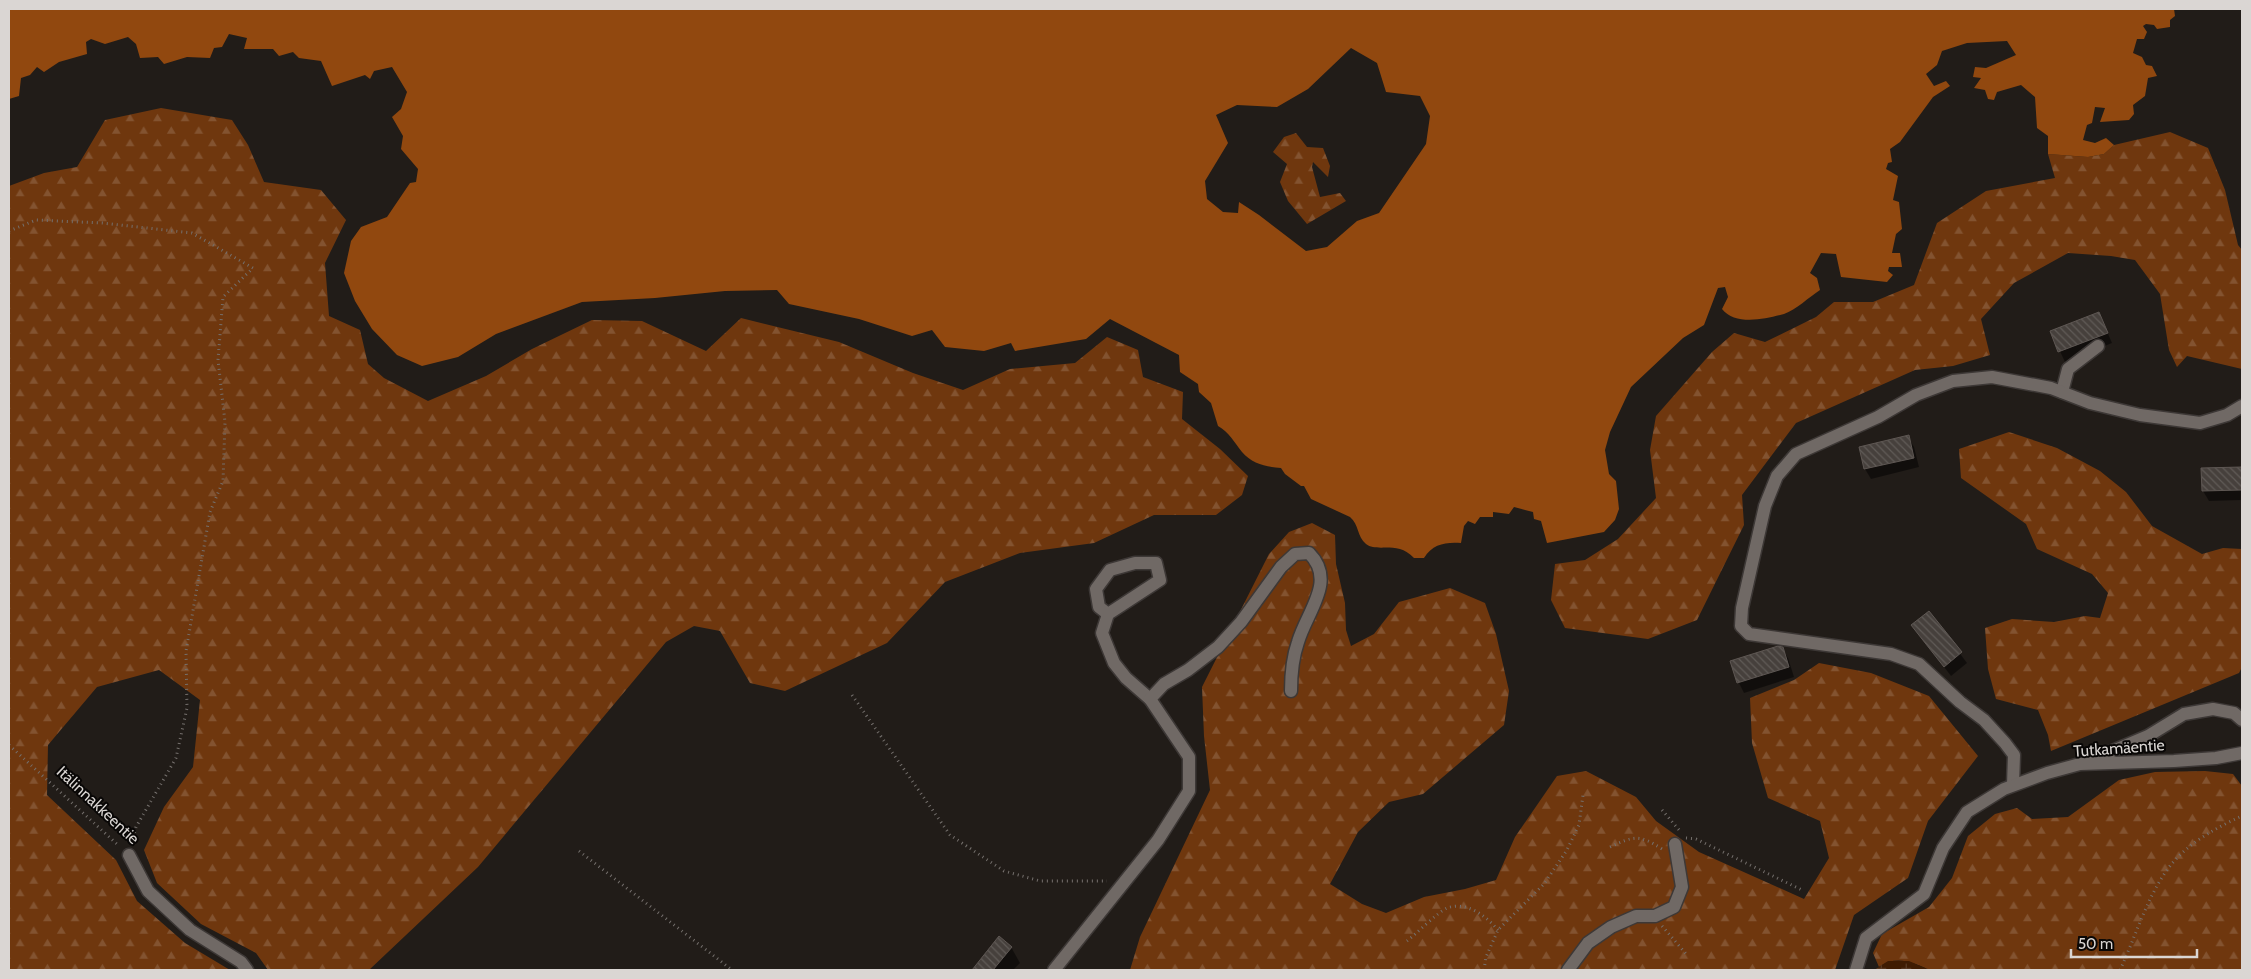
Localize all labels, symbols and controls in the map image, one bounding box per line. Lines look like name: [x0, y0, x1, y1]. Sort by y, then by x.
street label: Tutkamäentie: [2073, 735, 2165, 761]
street label: Itälinnakkeentie: [53, 762, 143, 848]
scale bar: [2071, 926, 2197, 958]
text: 50 m: [2078, 935, 2113, 953]

